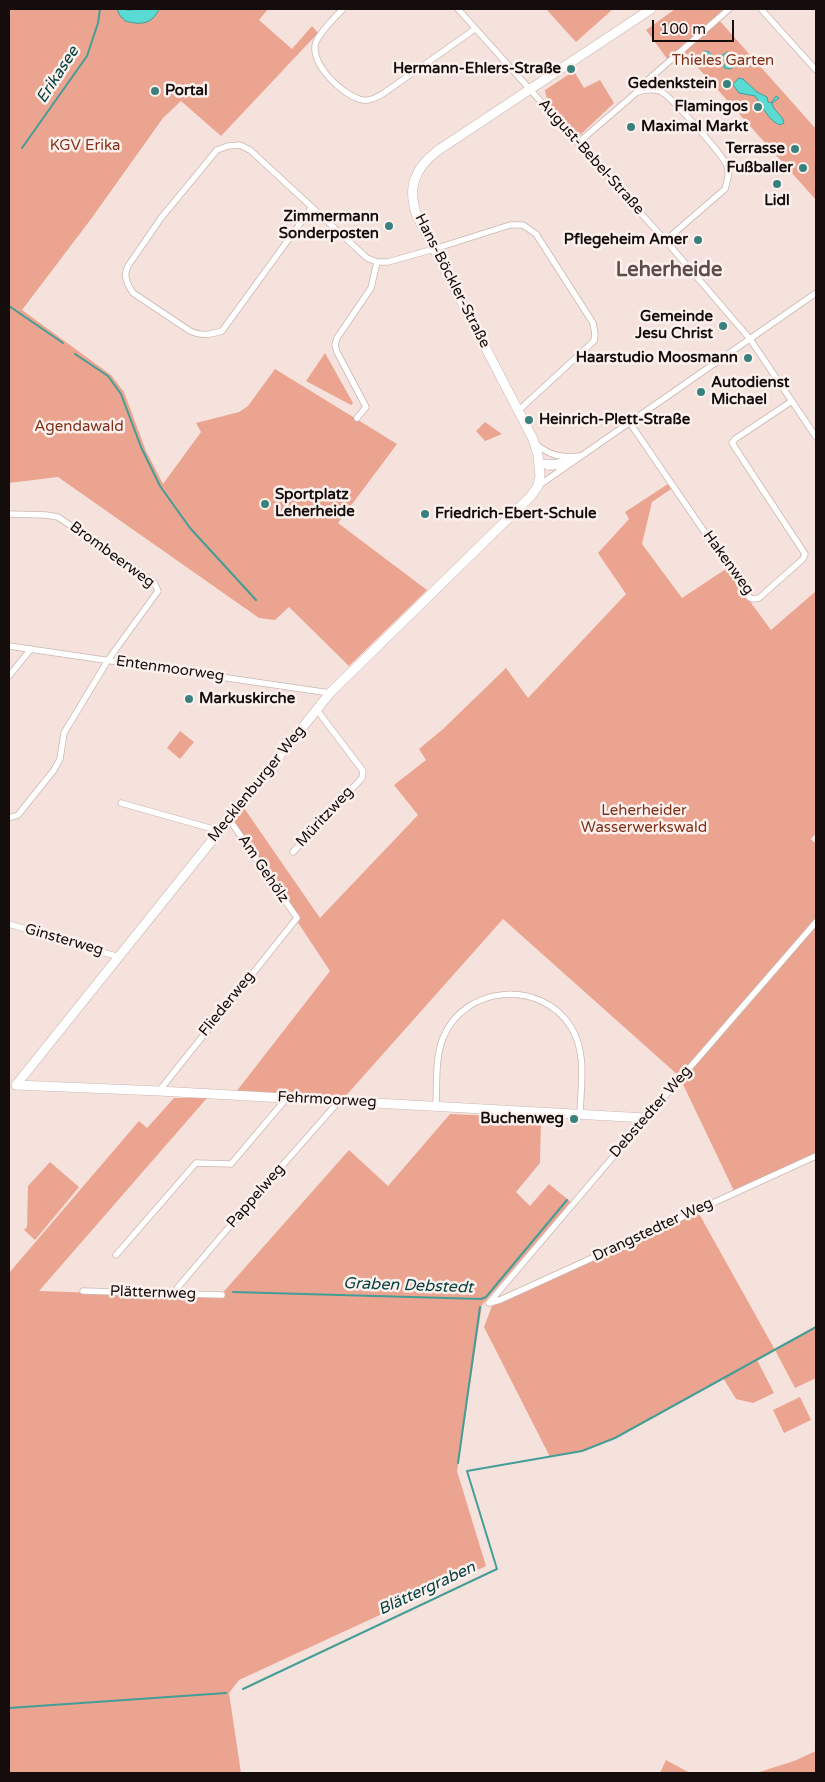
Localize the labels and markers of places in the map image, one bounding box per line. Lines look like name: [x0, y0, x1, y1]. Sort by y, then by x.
place label: Hermann-Ehlers-Straße: [393, 60, 561, 78]
marker: Hermann-Ehlers-Straße: [565, 63, 577, 75]
place label: Gedenkstein: [628, 75, 717, 93]
marker: Gedenkstein: [721, 78, 733, 90]
place label: Portal: [165, 82, 208, 100]
marker: Portal: [149, 85, 161, 97]
place label: Flamingos: [674, 98, 748, 116]
marker: Flamingos: [752, 101, 764, 113]
place label: Maximal Markt: [641, 118, 748, 136]
marker: Maximal Markt: [625, 121, 637, 133]
place label: Terrasse: [726, 140, 785, 158]
marker: Terrasse: [789, 143, 801, 155]
place label: Fußballer: [727, 159, 793, 177]
marker: Fußballer: [797, 162, 809, 174]
marker: Lidl: [771, 178, 783, 190]
place label: Lidl: [764, 192, 790, 210]
place label: Zimmermann Sonderposten: [279, 208, 379, 243]
marker: Zimmermann Sonderposten: [383, 220, 395, 232]
place label: Pflegeheim Amer: [564, 231, 688, 249]
marker: Pflegeheim Amer: [692, 234, 704, 246]
place label: Gemeinde Jesu Christ: [635, 308, 713, 343]
marker: Gemeinde Jesu Christ: [717, 320, 729, 332]
place label: Haarstudio Moosmann: [576, 349, 738, 367]
marker: Haarstudio Moosmann: [742, 352, 754, 364]
place label: Autodienst Michael: [711, 374, 790, 409]
marker: Autodienst Michael: [695, 386, 707, 398]
place label: Heinrich-Plett-Straße: [539, 411, 690, 429]
marker: Heinrich-Plett-Straße: [523, 414, 535, 426]
place label: Sportplatz Leherheide: [275, 486, 355, 521]
marker: Sportplatz Leherheide: [259, 498, 271, 510]
place label: Friedrich-Ebert-Schule: [435, 505, 596, 523]
marker: Friedrich-Ebert-Schule: [419, 508, 431, 520]
place label: Markuskirche: [199, 690, 295, 708]
marker: Markuskirche: [183, 693, 195, 705]
place label: Buchenweg: [480, 1110, 564, 1128]
marker: Buchenweg: [568, 1113, 580, 1125]

